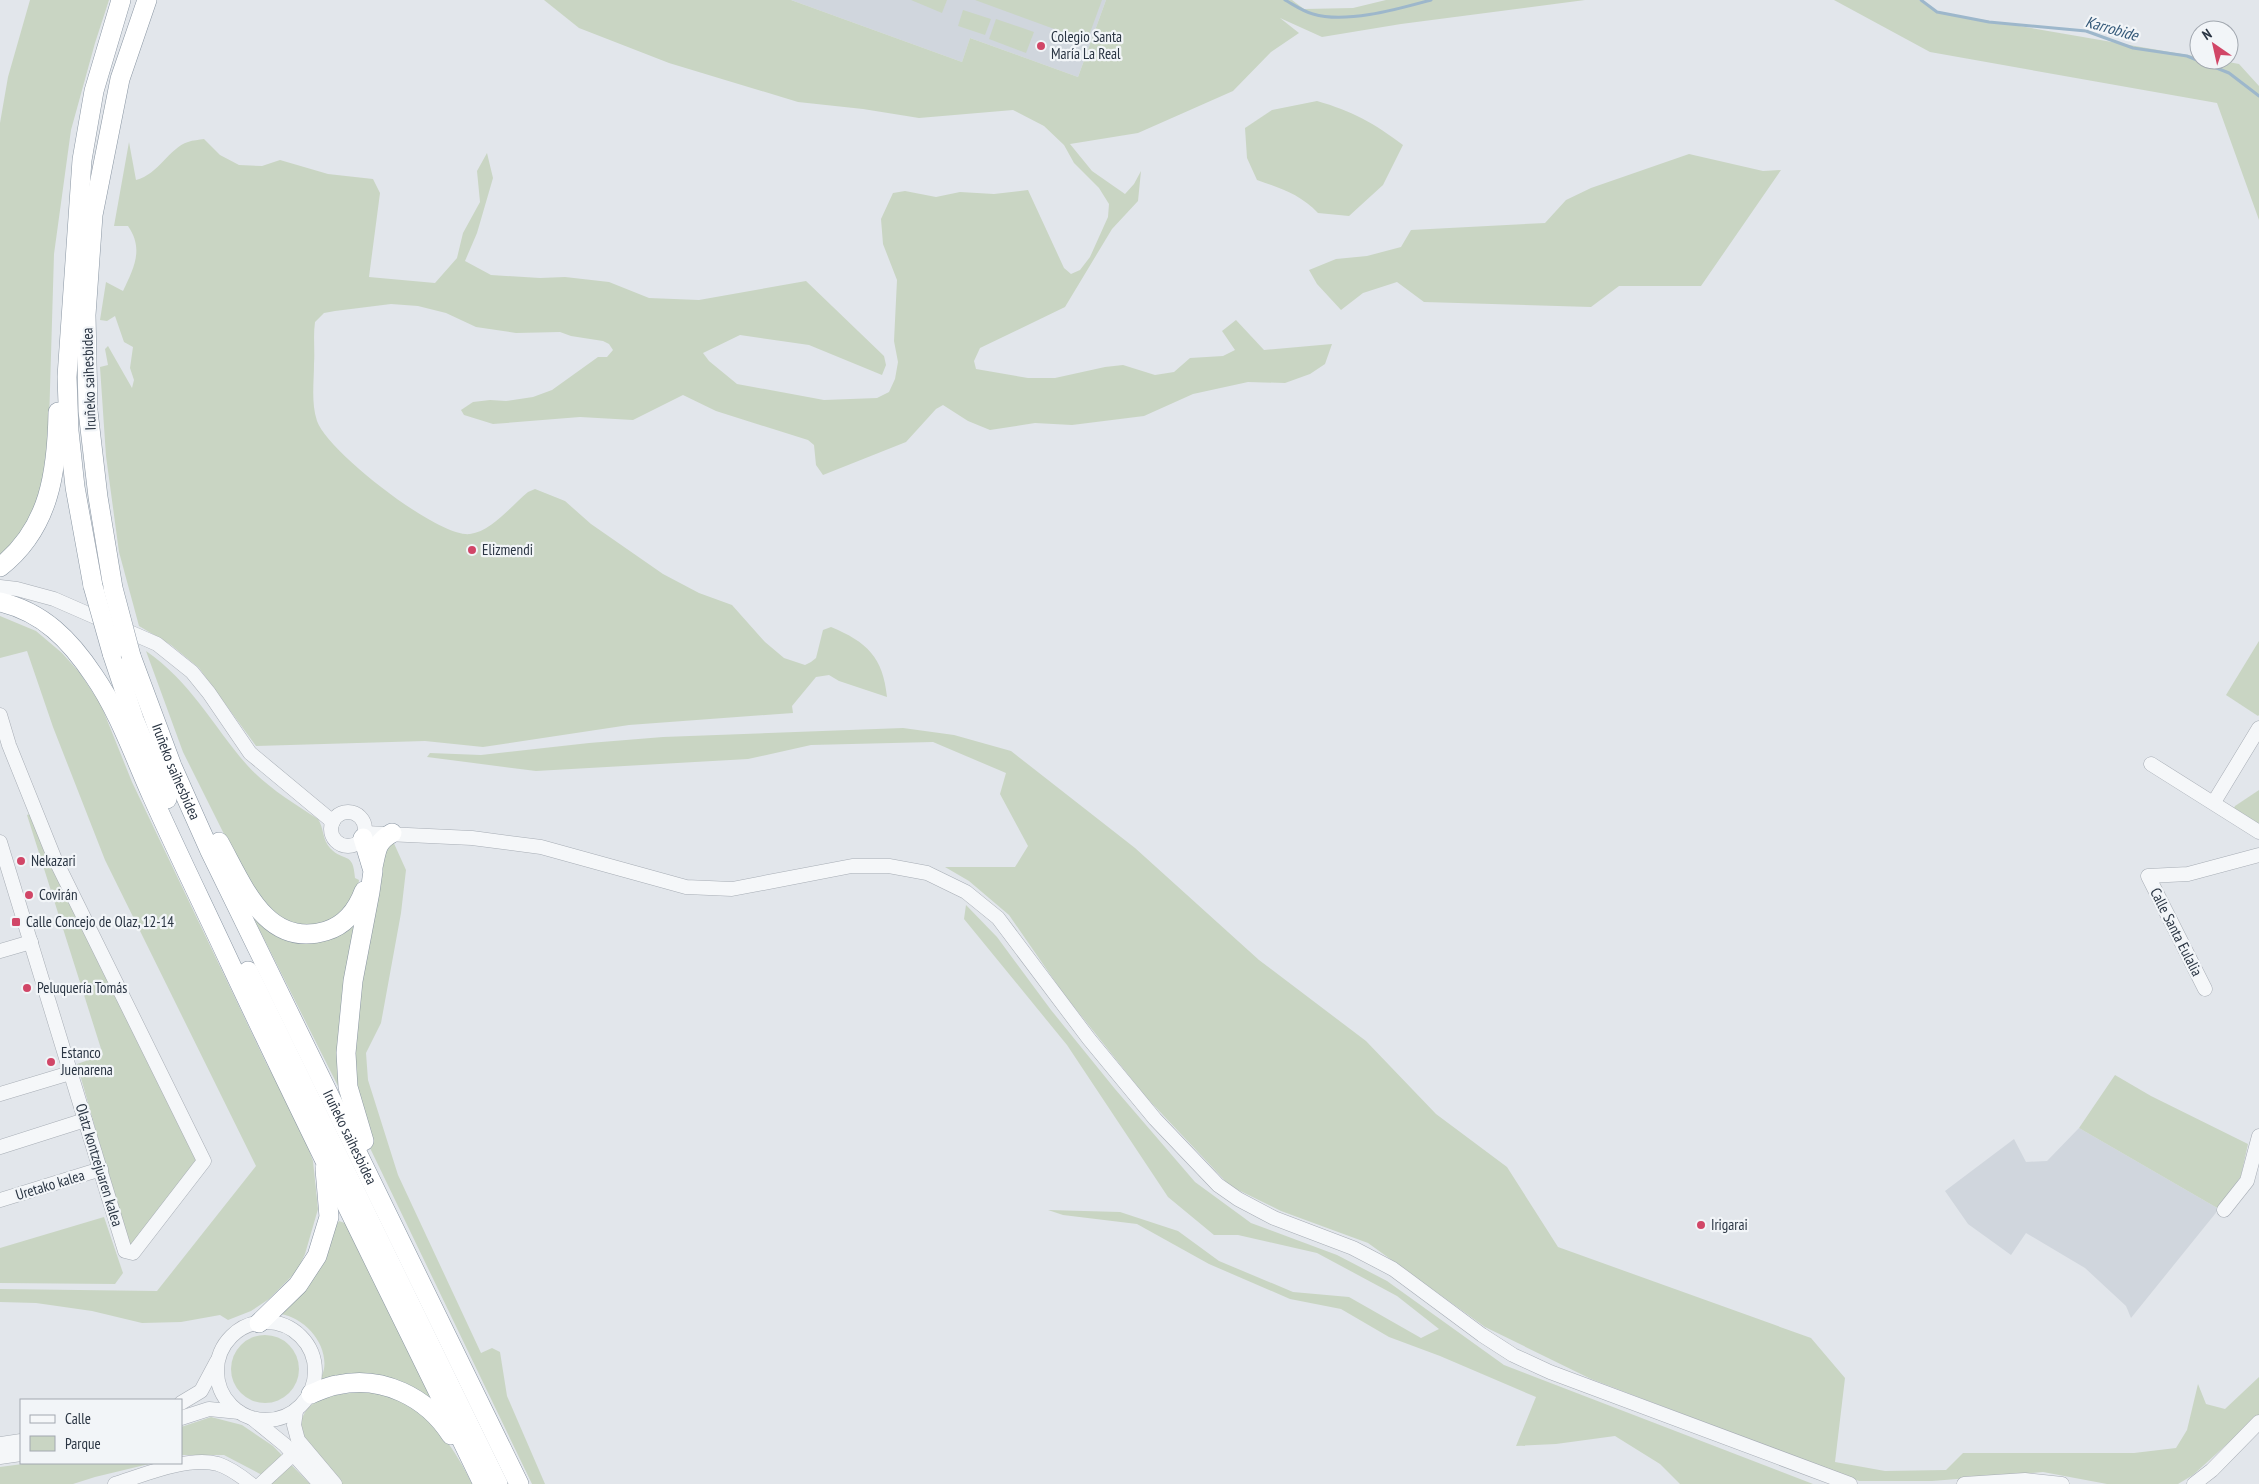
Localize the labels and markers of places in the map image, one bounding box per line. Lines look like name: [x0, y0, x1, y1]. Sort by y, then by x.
place label: Colegio Santa María La Real: [1051, 27, 1122, 63]
marker: Colegio Santa María La Real: [1035, 40, 1047, 52]
place label: Elizmendi: [482, 540, 533, 559]
marker: Elizmendi: [466, 544, 478, 556]
place label: Nekazari: [31, 851, 76, 870]
marker: Nekazari: [15, 855, 27, 867]
place label: Covirán: [39, 885, 78, 904]
marker: Covirán: [23, 889, 35, 901]
place label: Calle Concejo de Olaz, 12-14: [26, 912, 174, 931]
marker: Calle Concejo de Olaz, 12-14: [10, 916, 22, 928]
place label: Peluquería Tomás: [37, 978, 127, 997]
marker: Peluquería Tomás: [21, 982, 33, 994]
place label: Estanco Juenarena: [60, 1043, 113, 1079]
marker: Estanco Juenarena: [45, 1056, 57, 1068]
place label: Irigarai: [1711, 1215, 1748, 1234]
marker: Irigarai: [1695, 1219, 1707, 1231]

